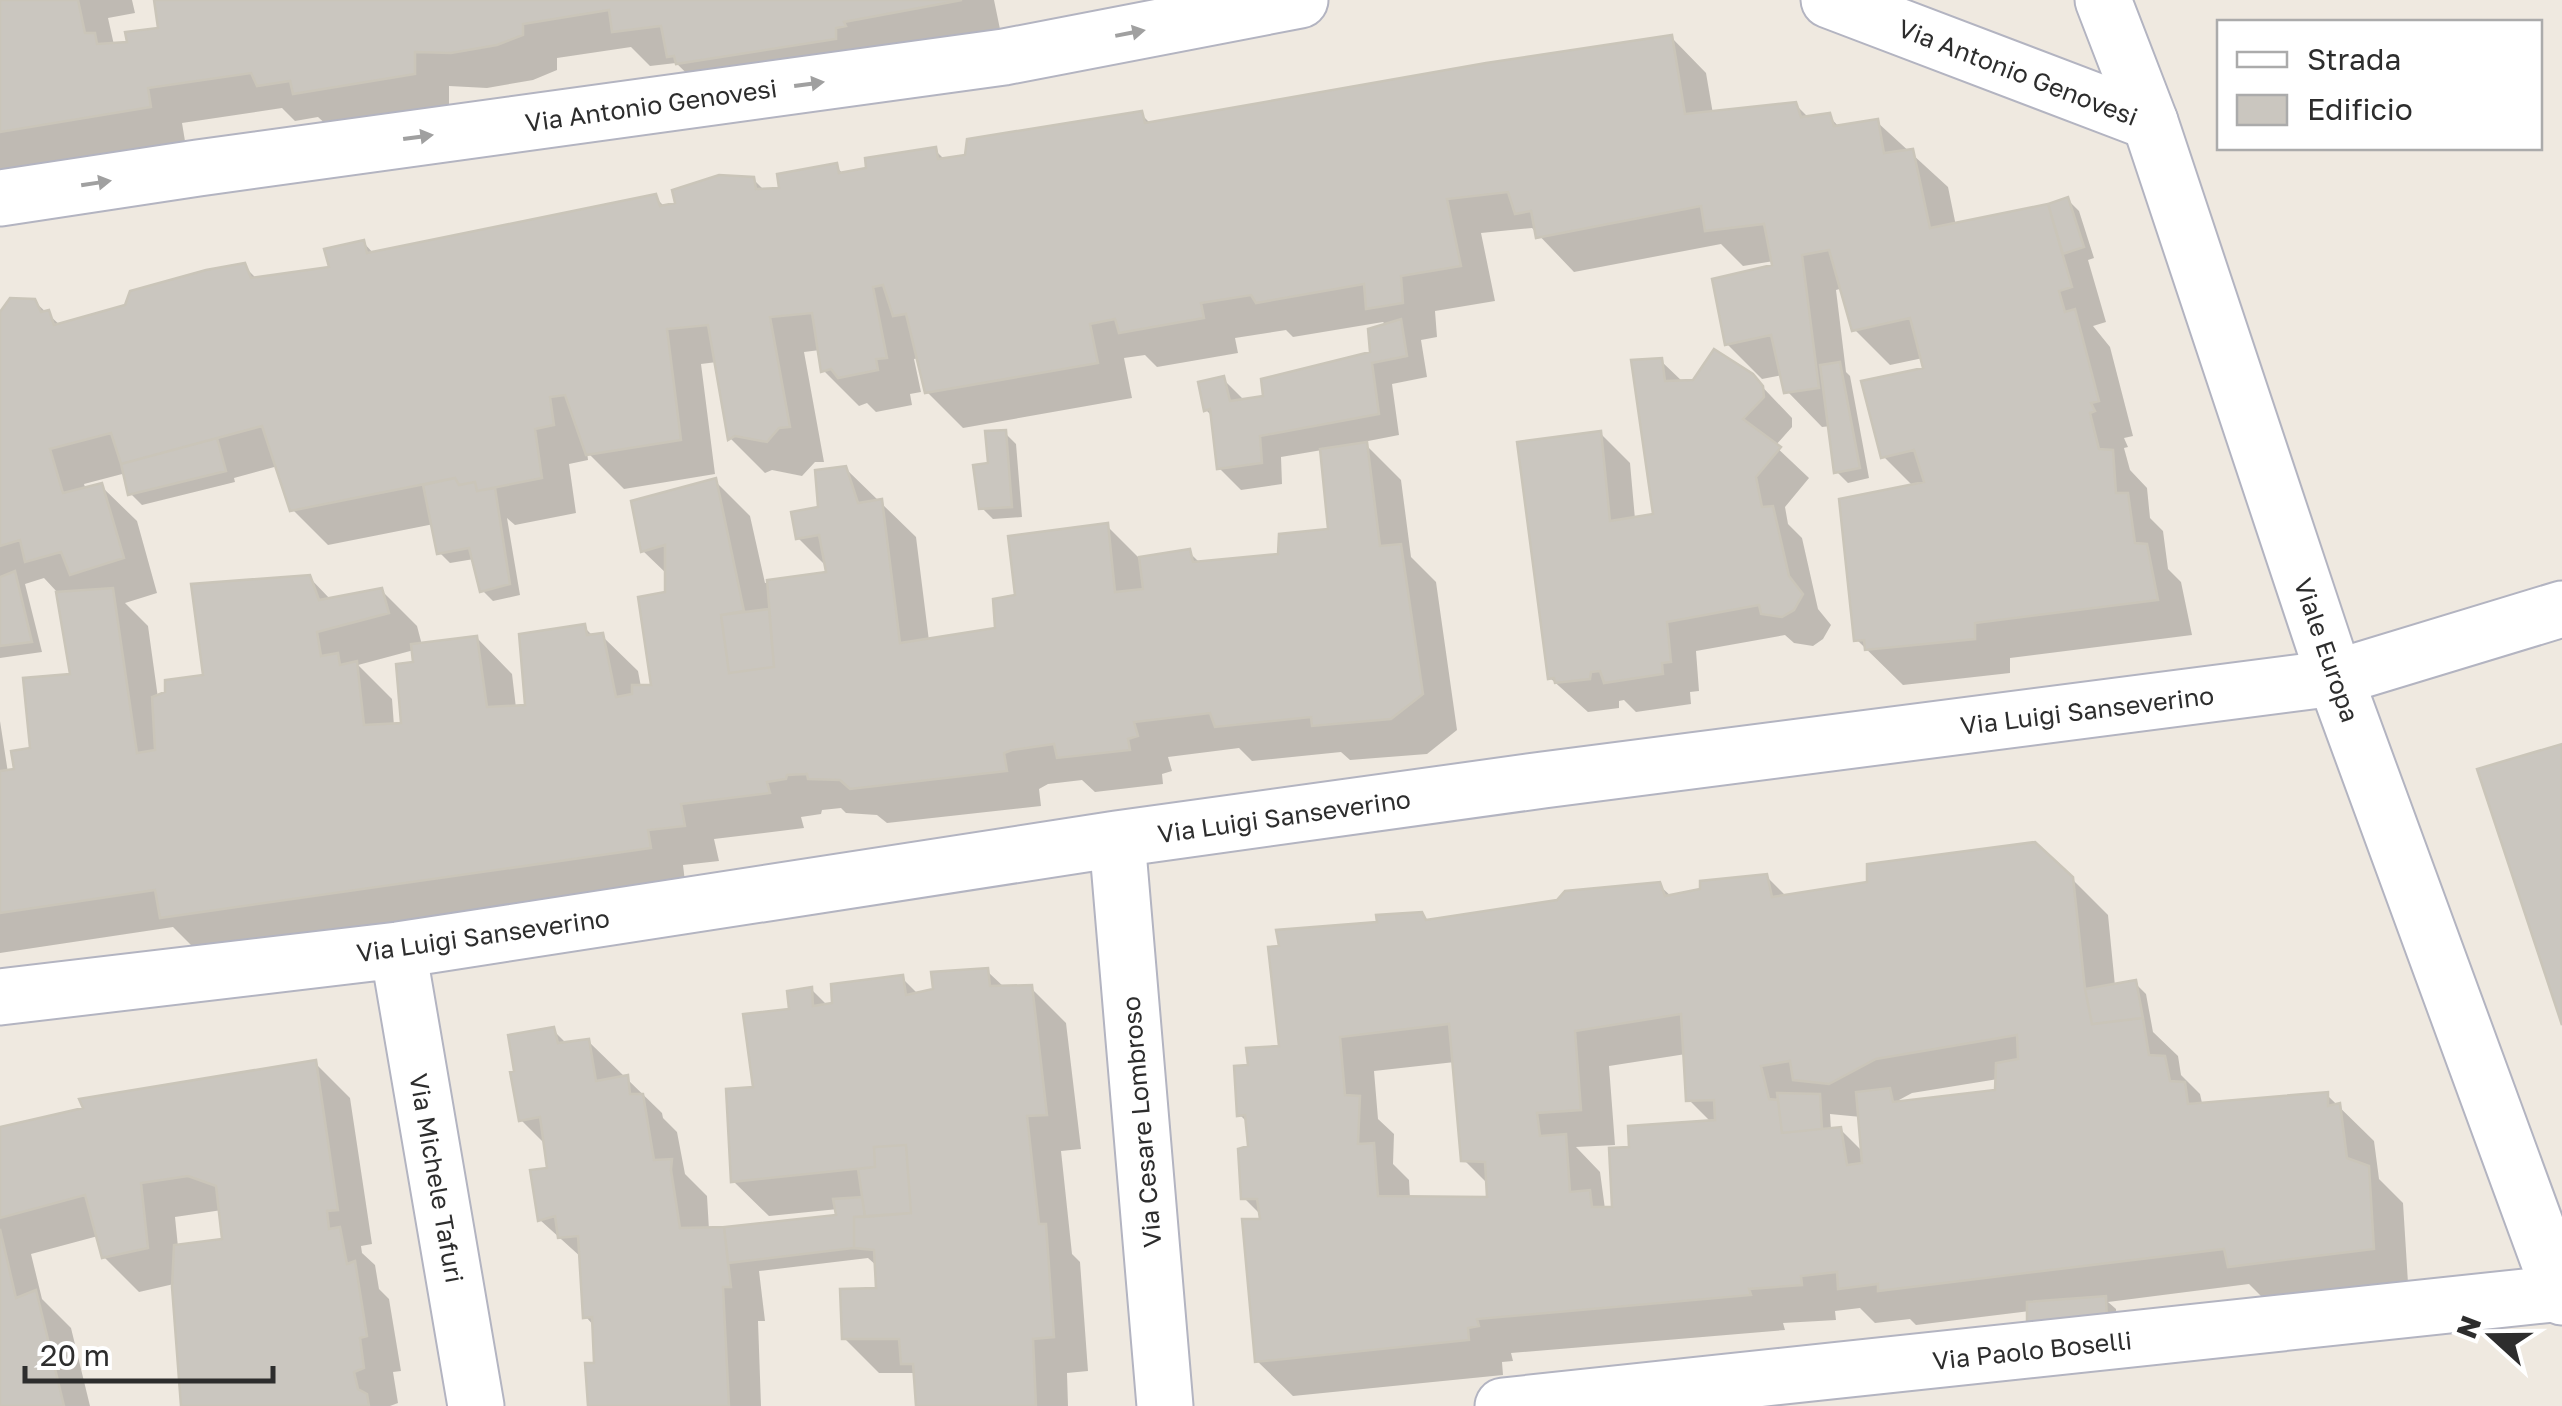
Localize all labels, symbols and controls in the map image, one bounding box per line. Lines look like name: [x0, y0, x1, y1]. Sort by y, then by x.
street label: Via Antonio Genovesi: [1894, 12, 2142, 132]
legend: [2217, 20, 2542, 150]
one-way arrow: [1115, 24, 1146, 40]
text: Strada: [2307, 41, 2401, 77]
street label: Via Antonio Genovesi: [523, 72, 779, 138]
one-way arrow: [794, 75, 826, 91]
text: Edificio: [2307, 91, 2413, 127]
one-way arrow: [403, 129, 434, 145]
one-way arrow: [81, 175, 113, 191]
street label: Viale Europa: [2288, 574, 2366, 726]
street label: Via Luigi Sanseverino: [1958, 679, 2216, 741]
street label: Via Luigi Sanseverino: [1155, 783, 1413, 849]
street label: Via Luigi Sanseverino: [354, 902, 612, 968]
street label: Via Cesare Lombroso: [1115, 995, 1167, 1249]
street label: Via Michele Tafuri: [403, 1071, 471, 1285]
north arrow: [2442, 1286, 2542, 1386]
text: N: [2449, 1311, 2487, 1343]
scale bar: [25, 1321, 272, 1383]
street label: Via Paolo Boselli: [1931, 1324, 2133, 1376]
text: 20 m: [40, 1337, 110, 1373]

